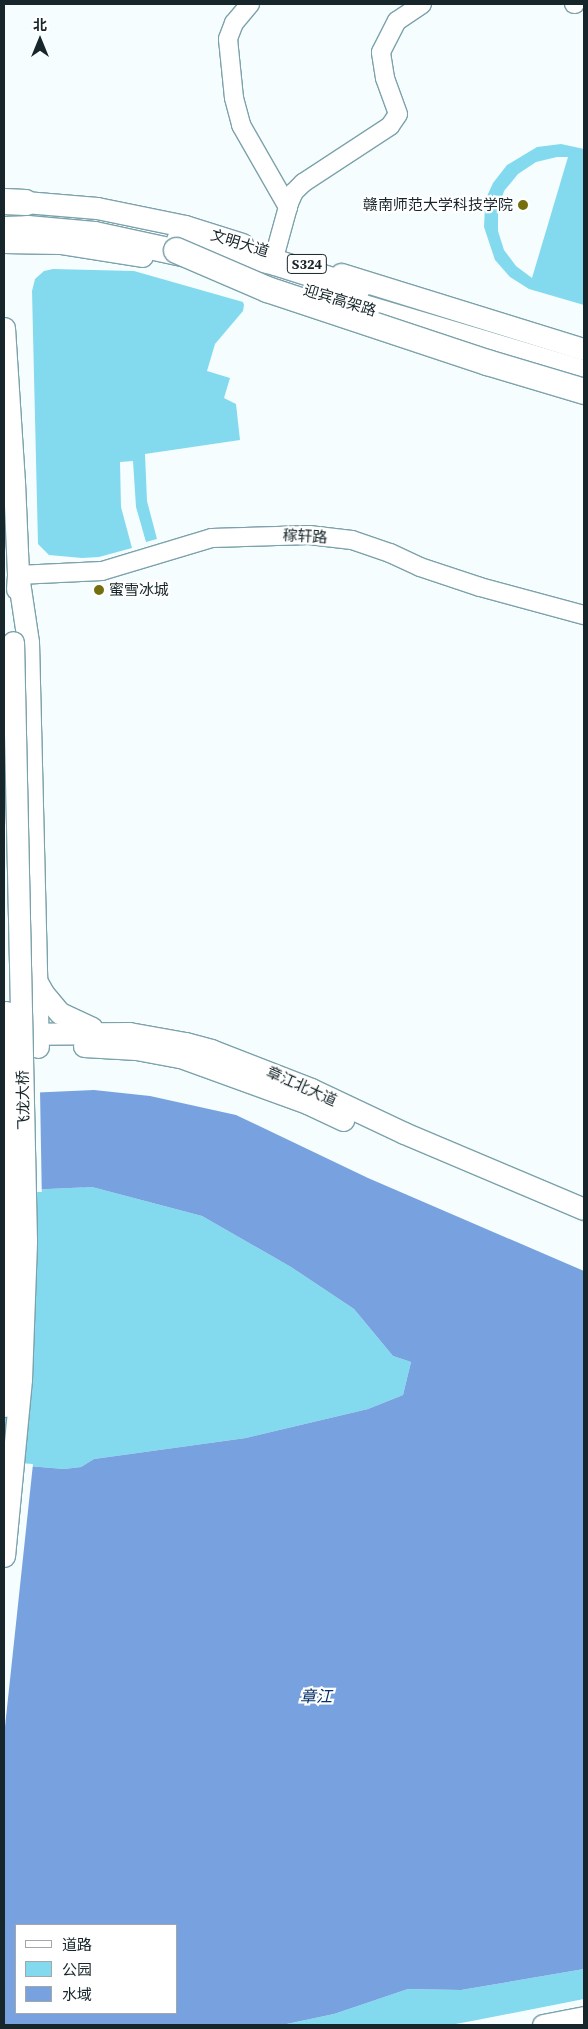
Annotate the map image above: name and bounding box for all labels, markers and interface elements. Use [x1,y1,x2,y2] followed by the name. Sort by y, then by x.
[15,15,65,65] north arrow
[33,15,47,35] text: 北
[363,196,513,214] place label: 赣南师范大学科技学院
[517,199,529,211] marker: 赣南师范大学科技学院
[209,226,271,260] street label: 文明大道
[286,252,328,276] road number: S324
[302,280,378,320] street label: 迎宾高架路
[282,526,328,546] street label: 稼轩路
[109,581,169,599] place label: 蜜雪冰城
[93,584,105,596] marker: 蜜雪冰城
[264,1063,340,1109] street label: 章江北大道
[13,1070,33,1130] street label: 飞龙大桥
[300,1686,332,1706] water label: 章江
[15,1924,178,2014] legend
[62,1934,92,1955] text: 道路
[62,1959,92,1980] text: 公园
[62,1984,92,2005] text: 水域

